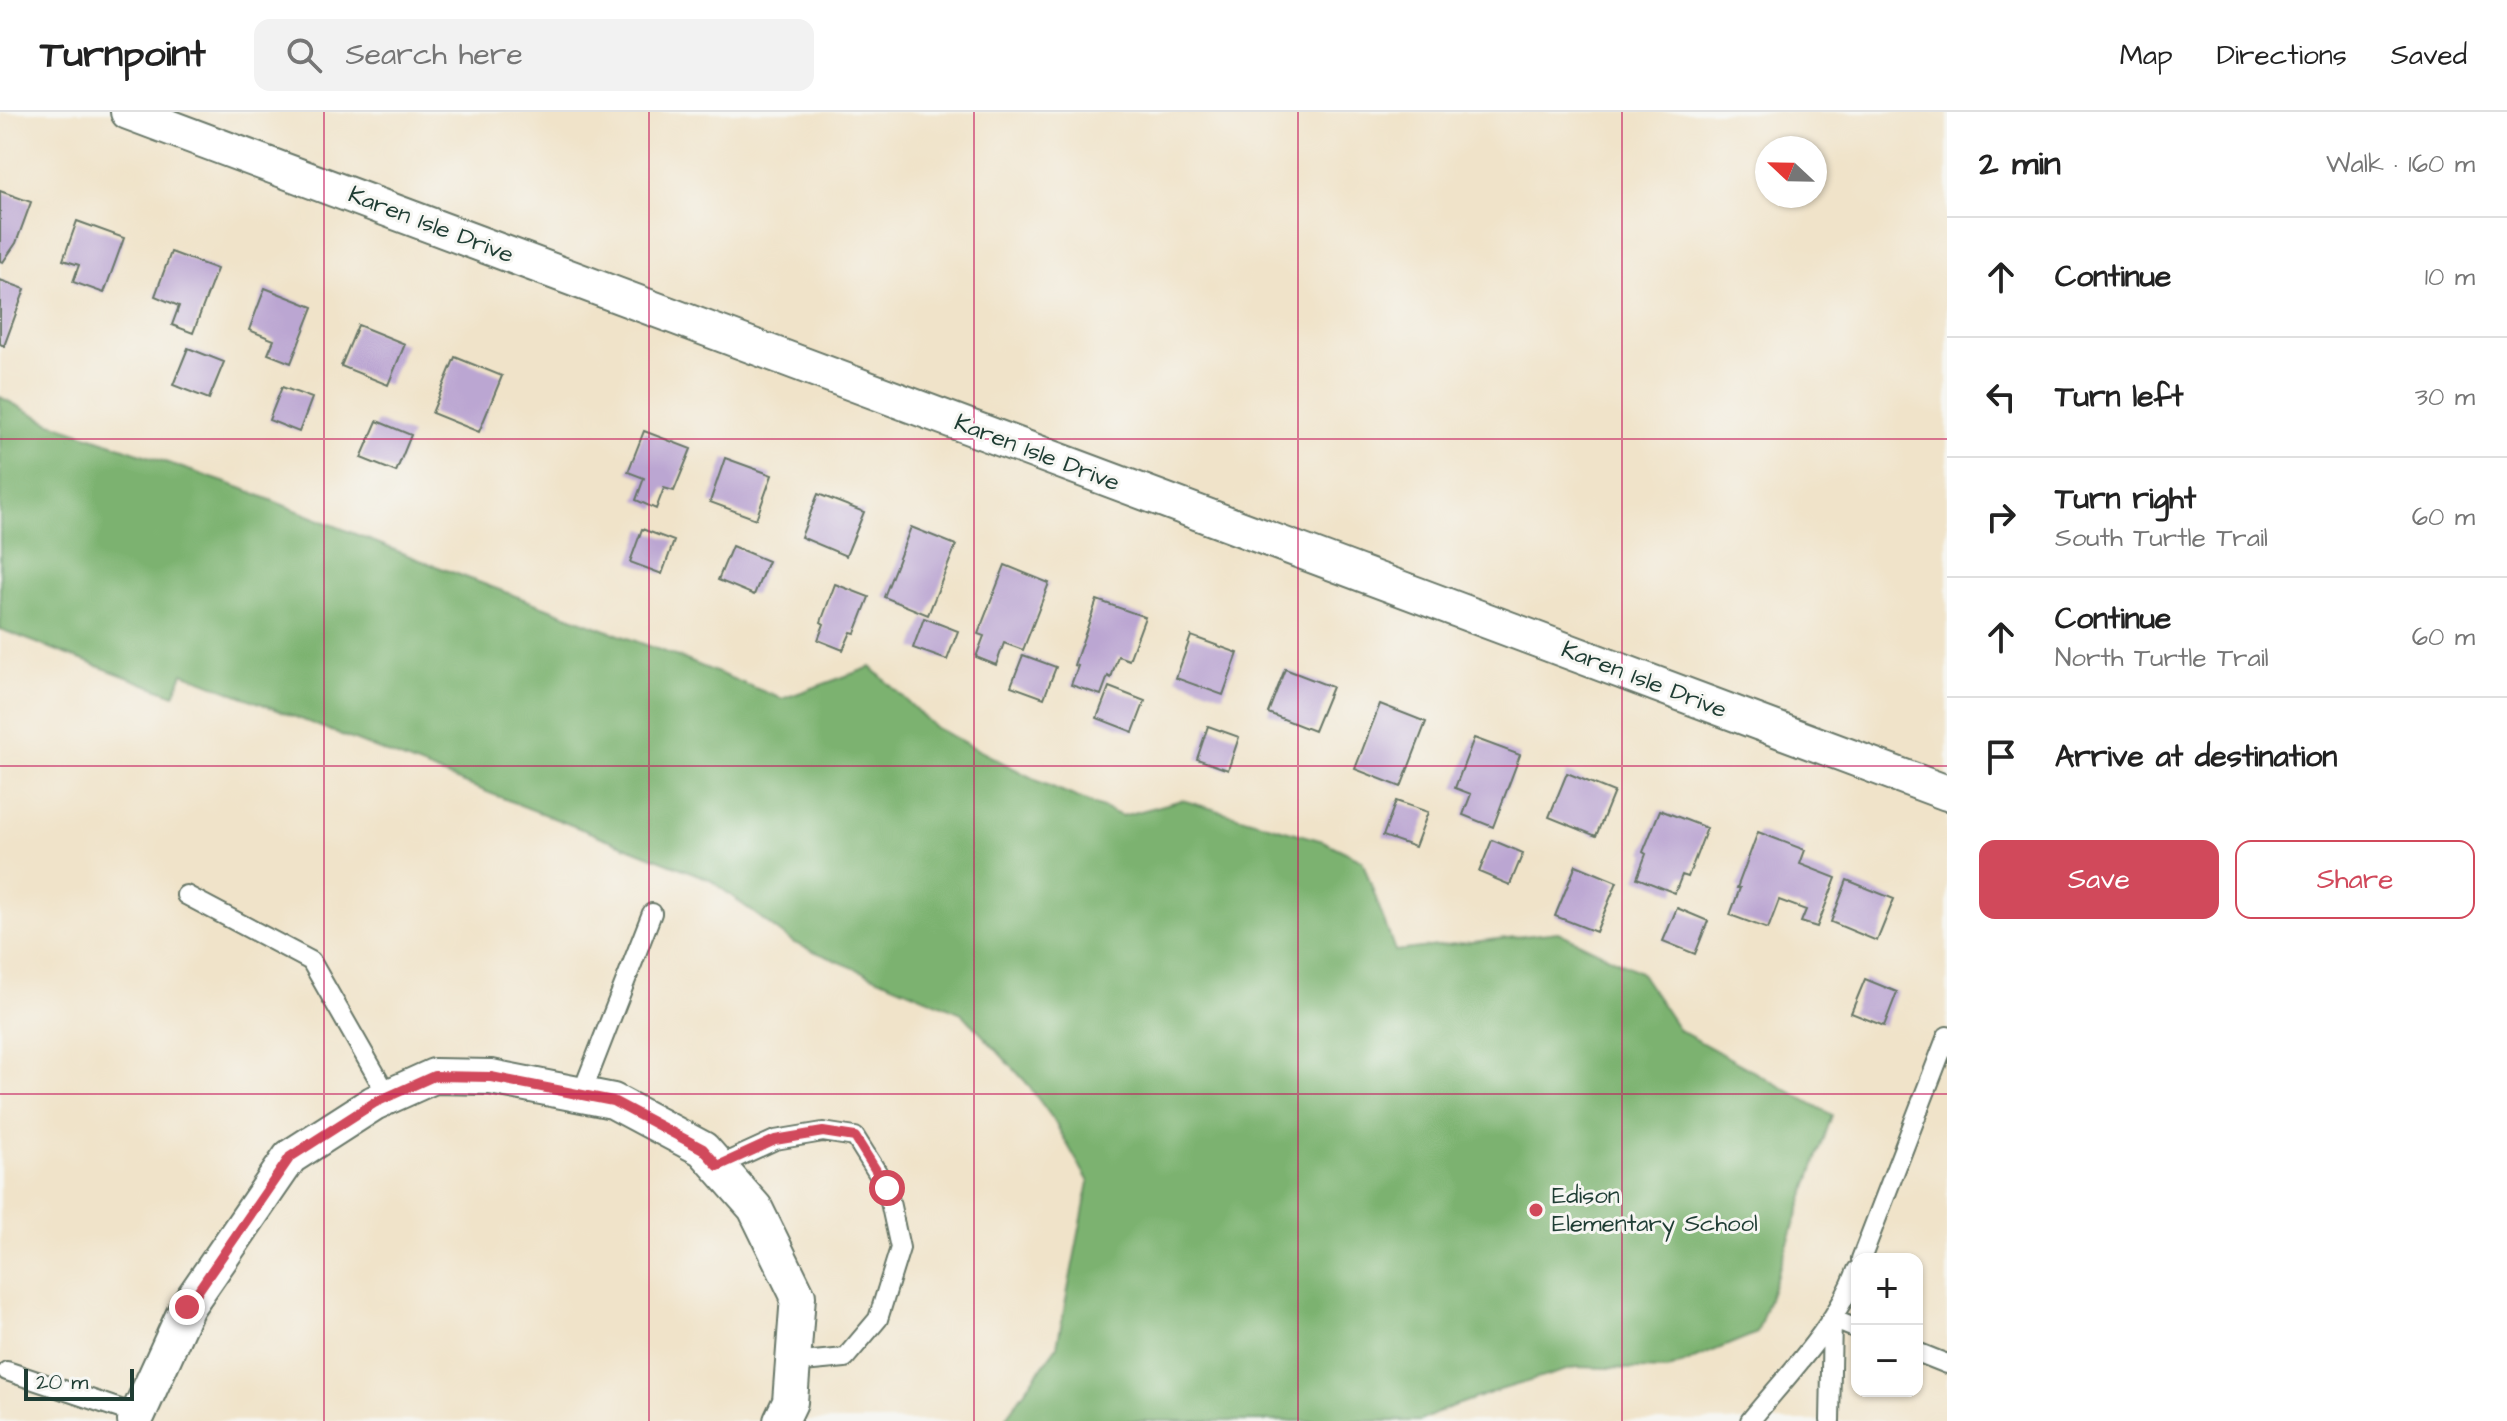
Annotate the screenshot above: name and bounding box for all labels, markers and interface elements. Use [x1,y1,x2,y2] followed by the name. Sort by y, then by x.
[254,19,814,91] search box
[40,29,206,81] text: Turnpoint
[282,33,326,77] icon: search
[346,34,523,76] text: Search here
[2120,36,2173,75] text: Map
[2217,36,2347,75] text: Directions
[2391,36,2467,75] text: Saved
[1755,136,1827,208] north arrow
[1979,140,2061,188] text: 2 min
[2326,146,2475,182] text: Walk · 160 m
[343,178,519,272] street label: Karen Isle Drive
[1979,255,2023,299] icon: ahead
[2055,256,2171,298] text: Continue
[2425,259,2475,295] text: 10 m
[1979,375,2023,419] icon: left
[2055,376,2183,418] text: Turn left
[2415,379,2475,415] text: 30 m
[949,406,1125,500] street label: Karen Isle Drive
[2055,478,2196,520] text: Turn right
[1979,495,2023,539] icon: right
[2412,499,2475,535] text: 60 m
[2055,520,2268,556] text: South Turtle Trail
[2055,598,2171,640] text: Continue
[1979,615,2023,659] icon: ahead
[2412,619,2475,655] text: 60 m
[1556,633,1732,727] street label: Karen Isle Drive
[2055,640,2269,676] text: North Turtle Trail
[1979,735,2023,779] icon: arrive
[2055,736,2337,778] text: Arrive at destination
[1979,840,2219,919] button: Save
[2235,840,2475,919] button: Share
[869,1170,905,1206] route start
[1552,1179,1758,1242] place label: Edison Elementary School
[1527,1201,1545,1219] marker: Edison Elementary School
[1851,1253,1923,1397] map controls
[1851,1253,1923,1325] button: +
[169,1289,205,1325] route end
[1851,1325,1923,1397] button: −
[24,1365,134,1401] scale bar
[36,1367,88,1398] text: 20 m

